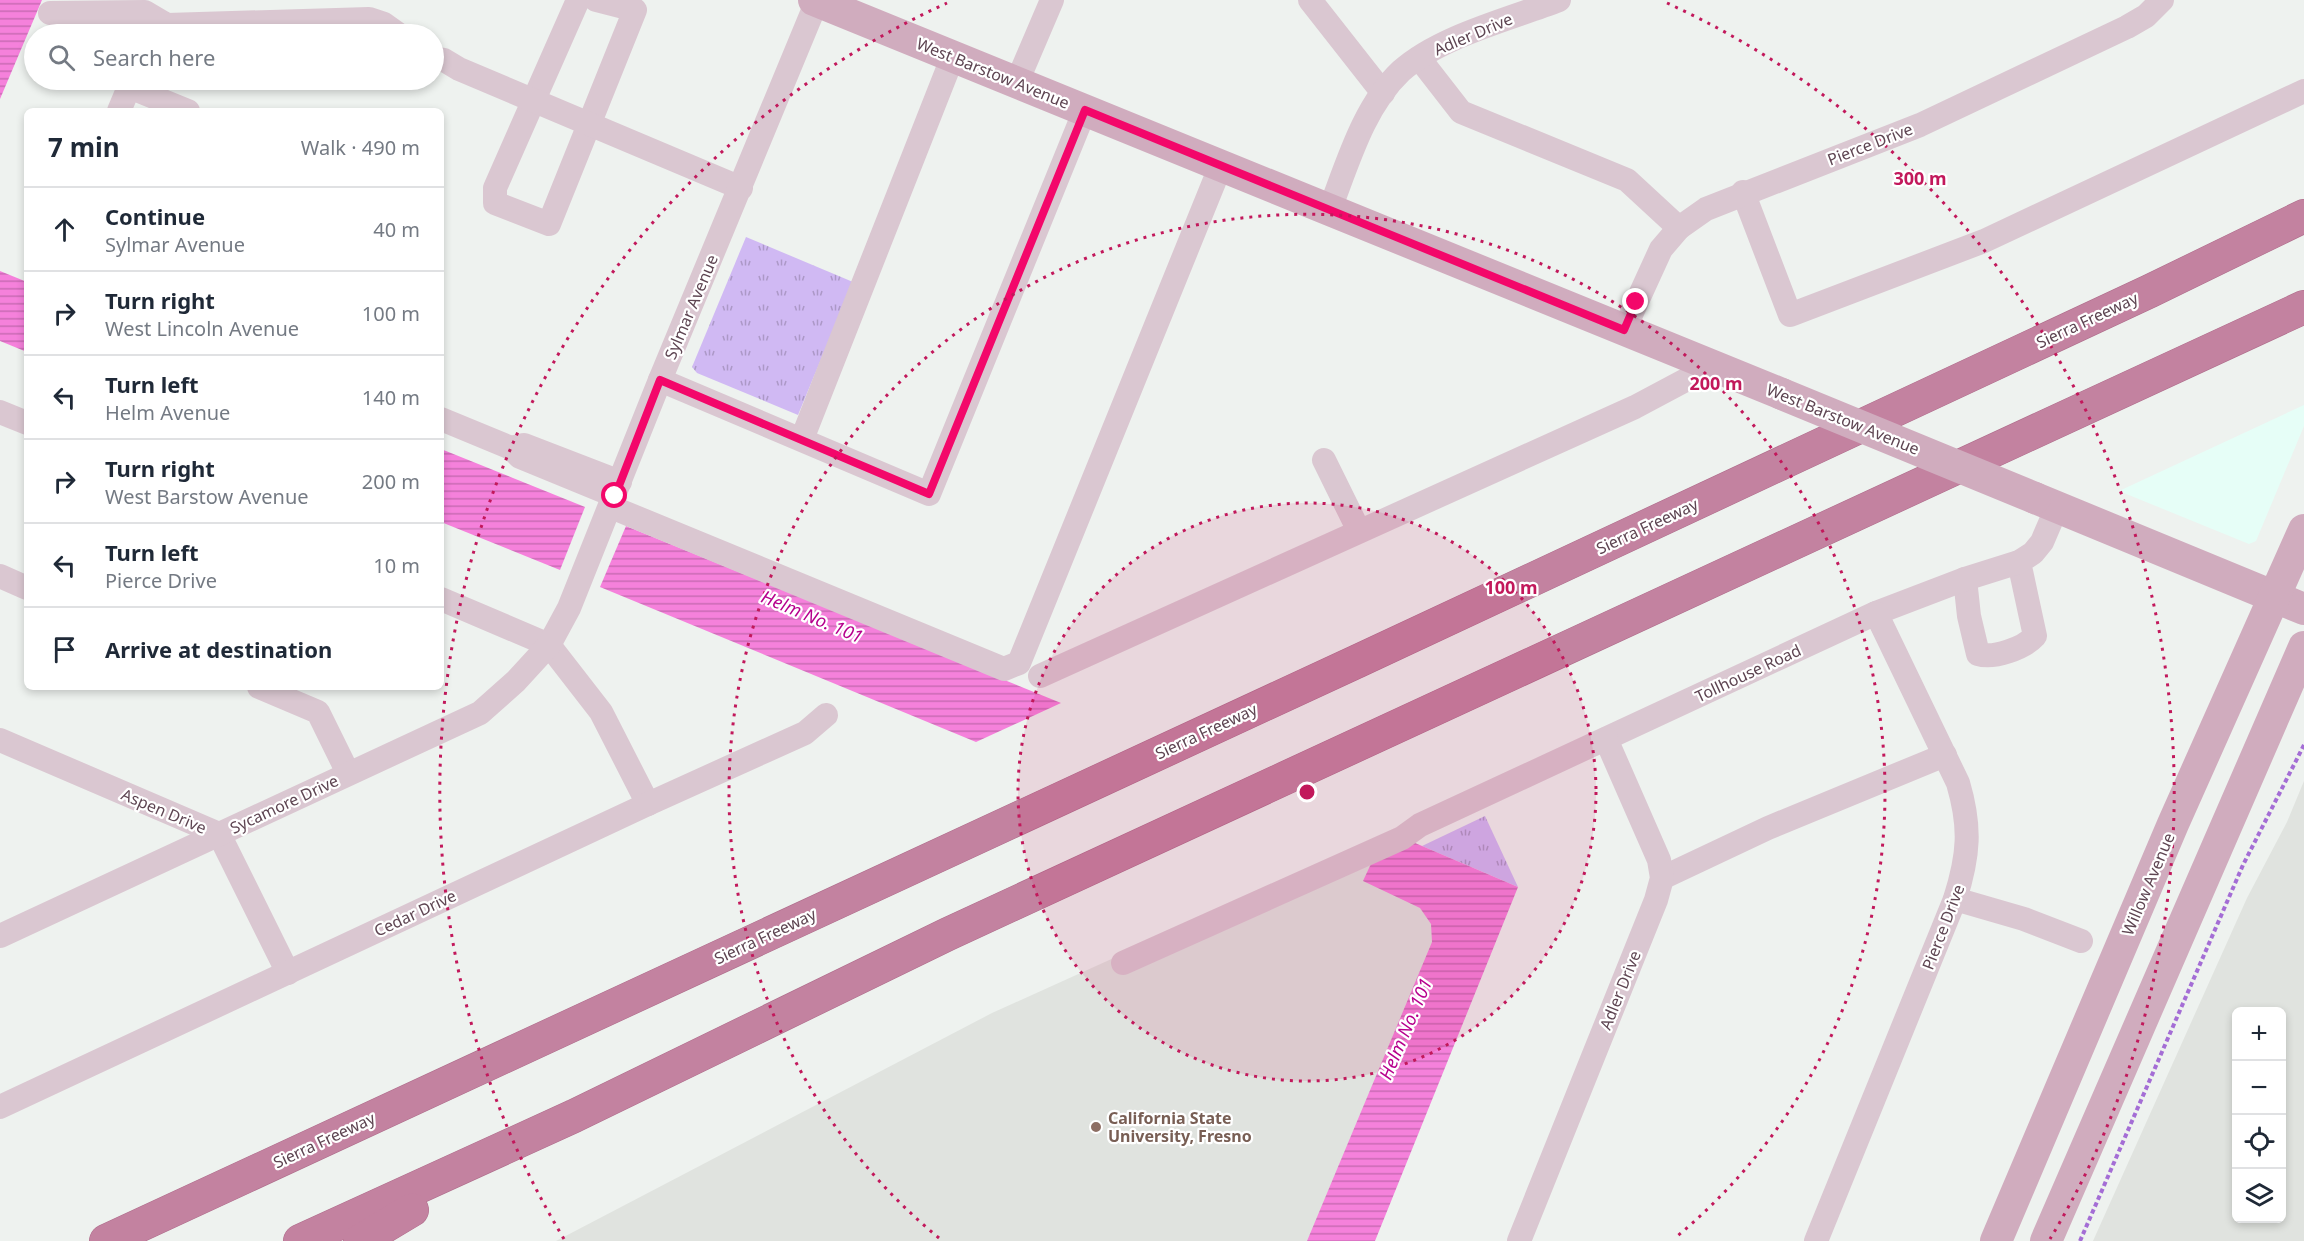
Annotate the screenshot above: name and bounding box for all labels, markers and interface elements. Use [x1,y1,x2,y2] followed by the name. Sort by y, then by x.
[1430,8,1516,60] street label: Adler Drive
[24,24,444,90] search box
[913,32,1073,114] street label: West Barstow Avenue
[45,41,78,74] icon: search
[93,42,215,72] text: Search here
[1824,118,1916,170] street label: Pierce Drive
[48,129,120,165] text: 7 min
[301,134,420,161] text: Walk · 490 m
[1893,166,1947,190] text: 300 m
[105,201,205,231] text: Continue
[48,213,81,246] icon: ahead
[373,216,420,243] text: 40 m
[105,231,245,258] text: Sylmar Avenue
[659,251,723,363] street label: Sylmar Avenue
[105,285,215,315] text: Turn right
[2032,286,2142,353] street label: Sierra Freeway
[1622,288,1648,314] route end
[48,297,81,330] icon: right
[362,300,420,327] text: 100 m
[105,315,299,342] text: West Lincoln Avenue
[105,369,199,399] text: Turn left
[1689,371,1743,395] text: 200 m
[1763,378,1923,460] street label: West Barstow Avenue
[48,381,81,414] icon: left
[362,384,420,411] text: 140 m
[105,399,230,426] text: Helm Avenue
[105,453,215,483] text: Turn right
[48,465,81,498] icon: right
[362,468,420,495] text: 200 m
[601,482,627,508] route start
[105,483,309,510] text: West Barstow Avenue
[1592,492,1702,559] street label: Sierra Freeway
[105,537,199,567] text: Turn left
[48,549,81,582] icon: left
[373,552,420,579] text: 10 m
[105,567,217,594] text: Pierce Drive
[1484,575,1538,599] text: 100 m
[758,584,867,648] water label: Helm No. 101
[48,633,81,666] icon: arrive
[105,634,332,664] text: Arrive at destination
[1691,639,1805,707] street label: Tollhouse Road
[1151,697,1261,764] street label: Sierra Freeway
[226,769,342,839] street label: Sycamore Drive
[1297,782,1317,802] centre of rings
[118,783,210,839] street label: Aspen Drive
[2116,829,2180,939] street label: Willow Avenue
[1917,881,1969,973] street label: Pierce Drive
[370,884,460,942] street label: Cedar Drive
[710,902,820,969] street label: Sierra Freeway
[1594,947,1646,1033] street label: Adler Drive
[1373,974,1437,1083] water label: Helm No. 101
[2232,1007,2286,1223] map controls
[2232,1007,2286,1061] button: +
[2232,1061,2286,1115] button: −
[269,1106,379,1173] street label: Sierra Freeway
[1108,1107,1252,1147] place label: California State University, Fresno
[2232,1115,2286,1169] button: locate
[1089,1120,1103,1134] marker: California State University, Fresno
[2232,1169,2286,1223] button: layers

